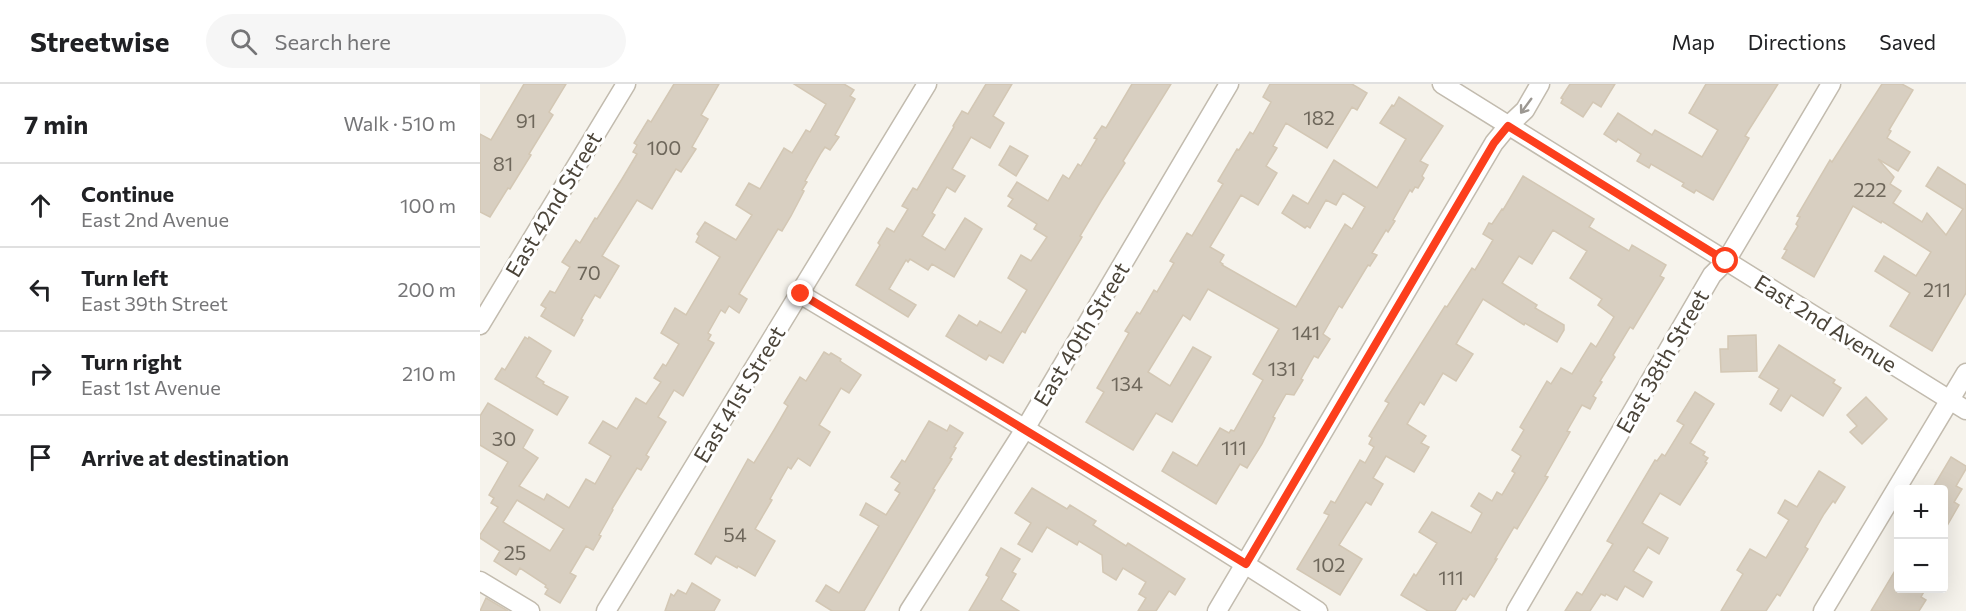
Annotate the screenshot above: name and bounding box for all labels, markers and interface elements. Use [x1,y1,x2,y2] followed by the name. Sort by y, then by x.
[206,14,626,68] search box
[30,24,170,58] text: Streetwise
[227,25,260,58] icon: search
[275,28,391,55] text: Search here
[1672,29,1715,54] text: Map
[1748,29,1846,54] text: Directions
[1879,29,1936,54] text: Saved
[1520,98,1532,114] one-way arrow
[1303,105,1335,129] house number: 182
[24,108,88,139] text: 7 min
[516,108,536,132] house number: 91
[344,111,456,135] text: Walk · 510 m
[499,127,607,281] street label: East 42nd Street
[647,135,681,159] house number: 100
[493,151,513,175] house number: 81
[1853,177,1887,201] house number: 222
[81,180,174,207] text: Continue
[24,189,57,222] icon: ahead
[400,193,456,217] text: 100 m
[81,207,229,231] text: East 2nd Avenue
[1712,247,1738,273] route start
[1027,257,1135,411] street label: East 40th Street
[577,260,601,284] house number: 70
[81,264,168,291] text: Turn left
[1750,268,1902,378] street label: East 2nd Avenue
[24,273,57,306] icon: left
[398,277,456,301] text: 200 m
[1923,277,1951,301] house number: 211
[787,280,813,306] route end
[1610,284,1714,438] street label: East 38th Street
[81,291,228,315] text: East 39th Street
[1292,320,1320,344] house number: 141
[687,321,791,467] street label: East 41st Street
[81,348,182,375] text: Turn right
[1268,356,1296,380] house number: 131
[24,357,57,390] icon: right
[402,361,456,385] text: 210 m
[1111,371,1143,395] house number: 134
[81,375,221,399] text: East 1st Avenue
[492,426,516,450] house number: 30
[1221,435,1247,459] house number: 111
[24,441,57,474] icon: arrive
[81,444,289,471] text: Arrive at destination
[1894,485,1948,593] map controls
[1894,485,1948,539] button: +
[723,522,747,546] house number: 54
[1894,539,1948,593] button: −
[504,540,526,564] house number: 25
[1313,552,1345,576] house number: 102
[1438,565,1464,589] house number: 111

